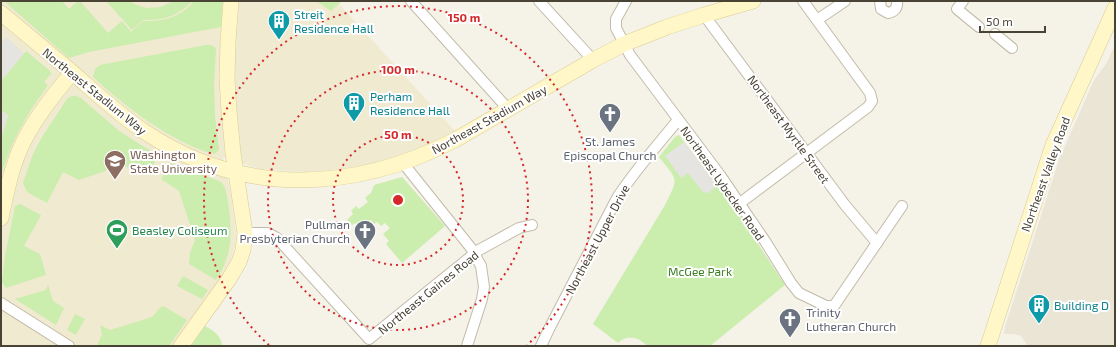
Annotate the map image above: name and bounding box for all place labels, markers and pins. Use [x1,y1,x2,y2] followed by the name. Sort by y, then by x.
[294,7,374,35] place label: Streit Residence Hall
[266,8,292,41] building icon: Streit Residence Hall
[370,89,450,117] place label: Perham Residence Hall
[341,90,367,123] building icon: Perham Residence Hall
[597,101,623,134] church icon: St. James Episcopal Church
[564,134,657,162] place label: St. James Episcopal Church
[130,147,218,175] place label: Washington State University
[102,148,128,181] school or university icon: Washington State University
[391,193,405,207] centre of rings
[104,217,130,250] sports icon: Beasley Coliseum
[239,217,350,245] place label: Pullman Presbyterian Church
[352,218,378,251] church icon: Pullman Presbyterian Church
[132,223,227,237] place label: Beasley Coliseum
[1026,292,1052,325] building icon: Building D
[1054,298,1109,312] place label: Building D
[806,305,896,333] place label: Trinity Lutheran Church
[777,306,803,339] church icon: Trinity Lutheran Church

